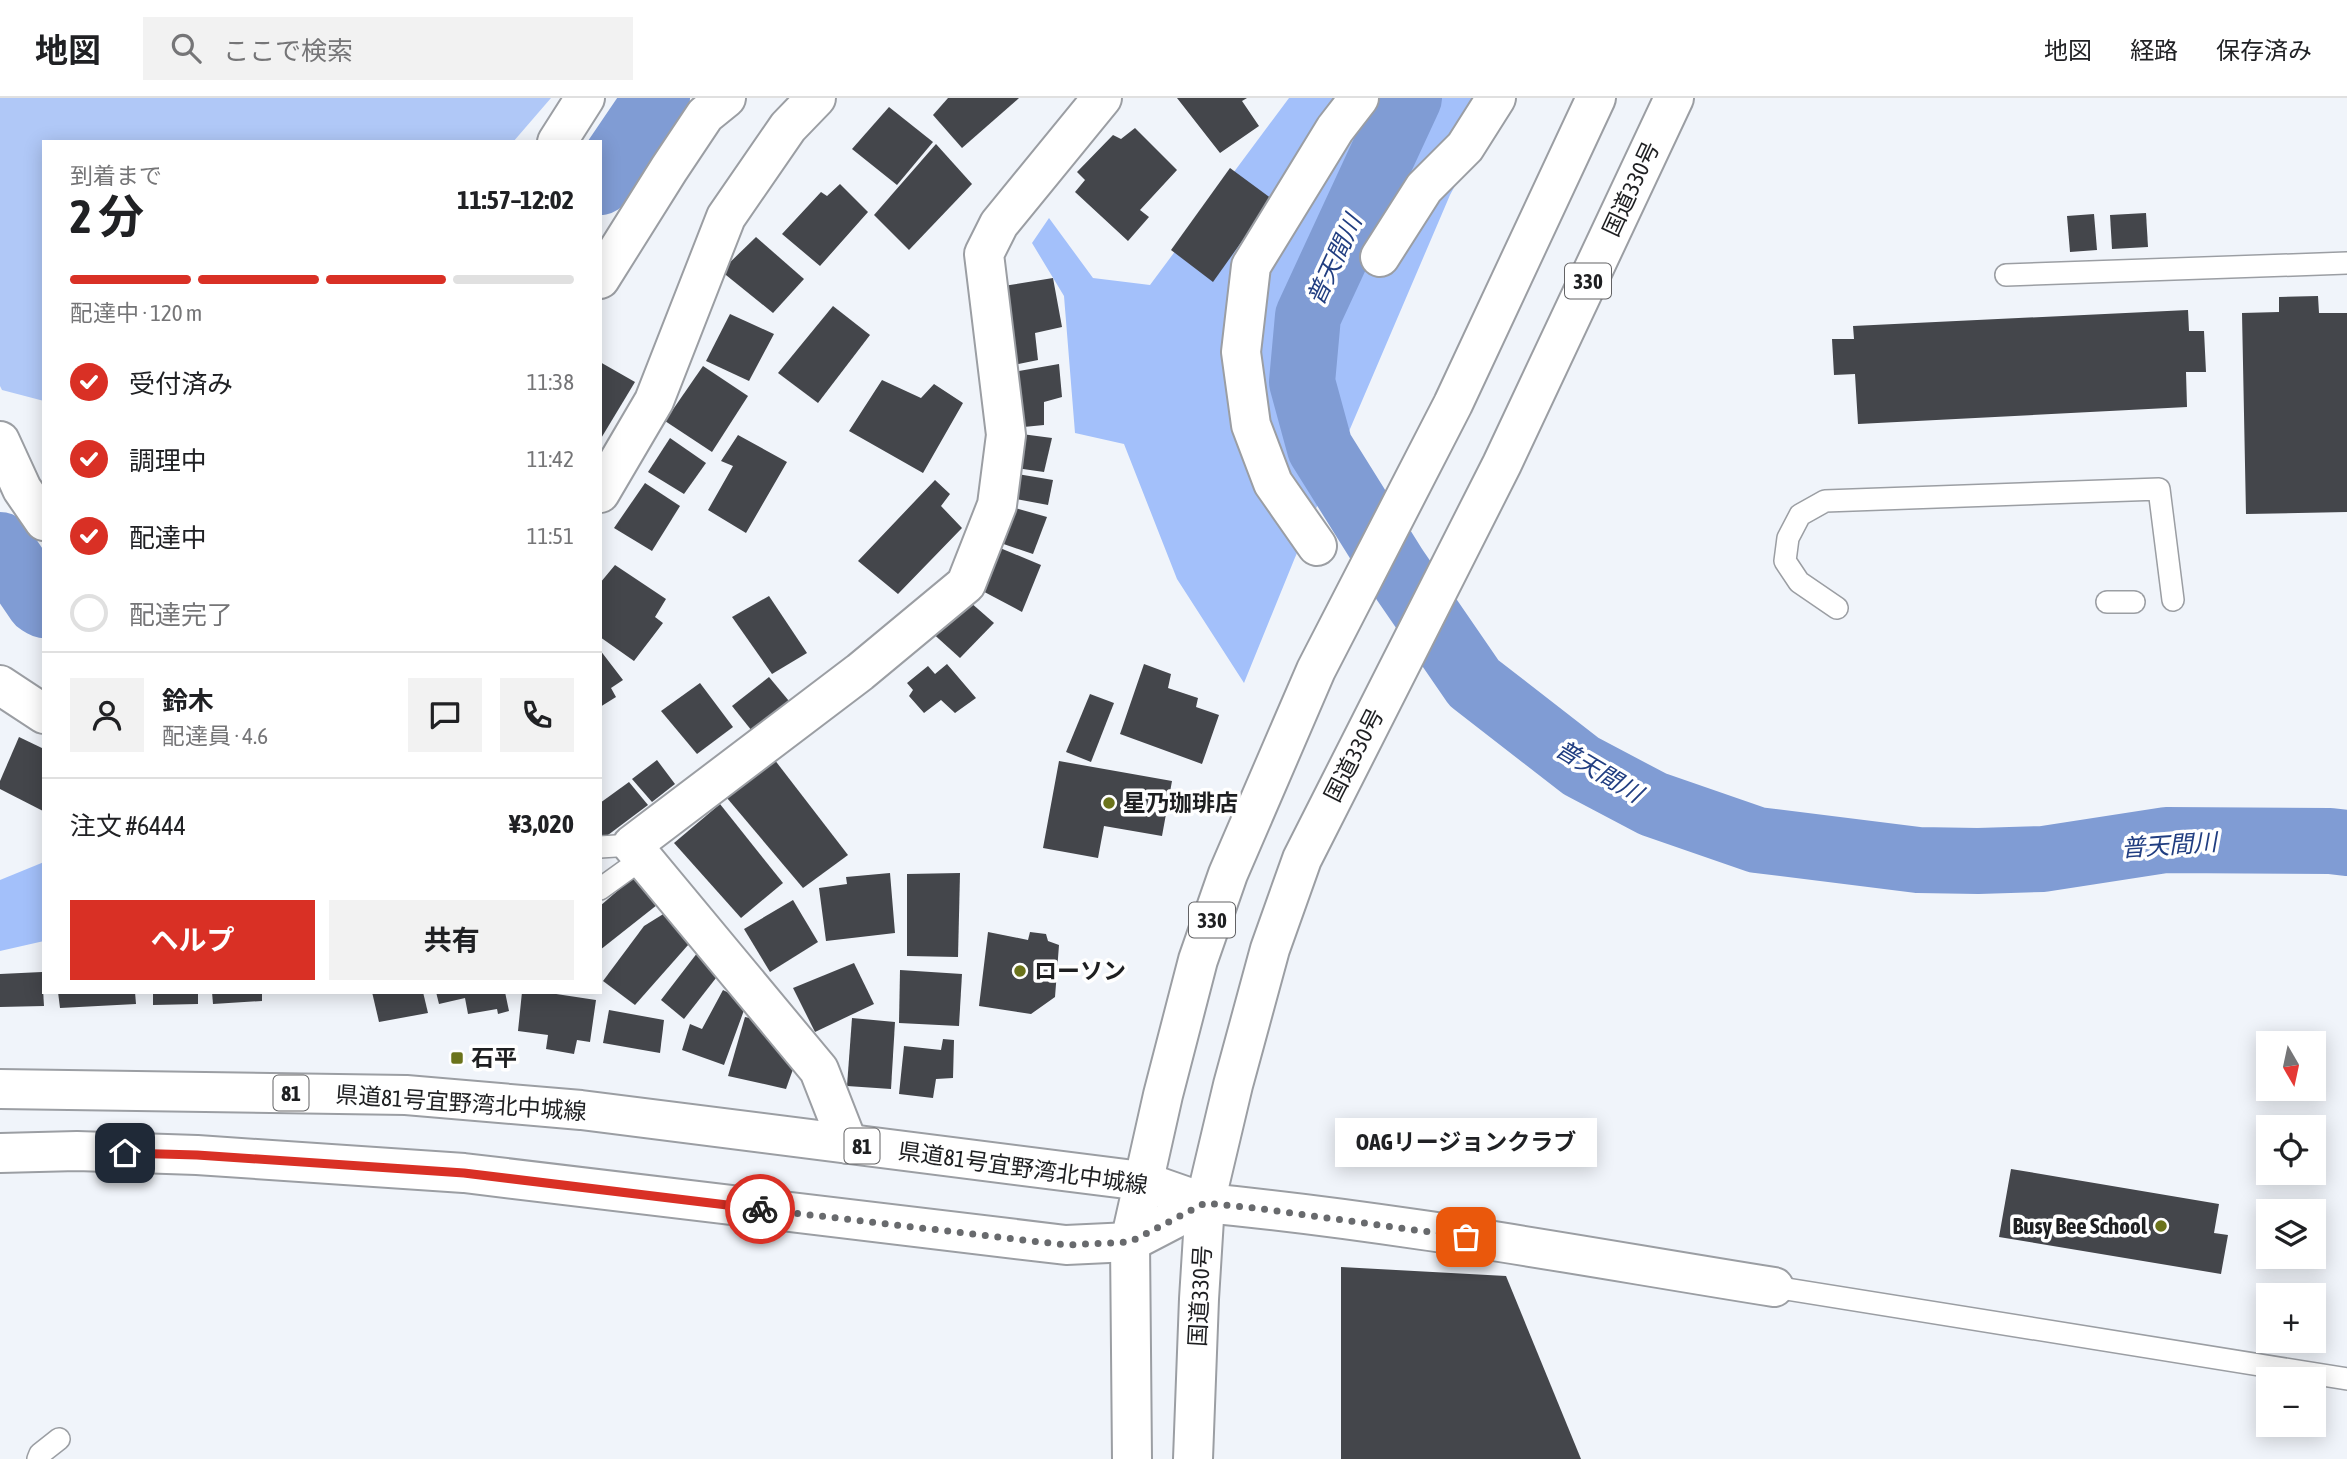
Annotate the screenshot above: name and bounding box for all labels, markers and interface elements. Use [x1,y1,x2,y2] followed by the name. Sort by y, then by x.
[143,17,633,80] search box
[167,29,205,67] icon: search
[35,31,101,69] text: 地図
[223,36,353,66] text: ここで検索
[2044,37,2092,64] text: 地図
[2130,37,2178,64] text: 経路
[2216,37,2312,64] text: 保存済み
[1598,138,1664,240] street label: 国道330号
[70,163,162,189] text: 到着まで
[457,185,574,215] text: 11:57–12:02
[70,190,144,243] text: 2 分
[1301,208,1368,309] water label: 普天間川
[1565,264,1611,298] road number: 330
[70,300,202,326] text: 配達中 · 120 m
[70,363,108,401] icon: check
[129,369,233,399] text: 受付済み
[527,369,574,395] text: 11:38
[70,440,108,478] icon: check
[129,446,207,476] text: 調理中
[527,446,574,472] text: 11:42
[70,517,108,555] icon: check
[129,523,207,553] text: 配達中
[527,523,574,549] text: 11:51
[129,600,233,630] text: 配達完了
[70,678,144,752] button: person
[408,678,482,752] button: chat
[500,678,574,752] button: phone
[162,686,214,716] text: 鈴木
[1319,704,1389,806] street label: 国道330号
[162,723,268,749] text: 配達員 · 4.6
[1551,735,1650,809] water label: 普天間川
[1123,790,1238,816] place label: 星乃珈琲店
[1101,795,1117,811] marker: 星乃珈琲店
[509,809,574,839] text: ¥3,020
[70,811,186,841] text: 注文 #6444
[2120,828,2221,862] water label: 普天間川
[70,900,315,980] button: ヘルプ
[329,900,574,980] button: 共有
[1189,902,1235,938] road number: 330
[1034,958,1126,984] place label: ローソン
[1012,963,1028,979] marker: ローソン
[2256,1031,2326,1101] north arrow
[2256,1031,2326,1437] map controls
[471,1045,517,1071] place label: 石平
[449,1050,465,1066] marker: 石平
[274,1076,308,1110] road number: 81
[335,1081,587,1125] street label: 県道81号宜野湾北中城線
[2256,1115,2326,1185] button: locate
[1335,1118,1597,1167] callout: OAGリージョンクラブ
[95,1123,155,1183] pin
[844,1128,880,1164] road number: 81
[1356,1129,1576,1155] text: OAGリージョンクラブ
[106,1134,144,1172] icon: home
[897,1138,1149,1198] street label: 県道81号宜野湾北中城線
[725,1174,795,1244] courier
[741,1190,779,1228] icon: bike
[2256,1199,2326,1269] button: layers
[1436,1207,1496,1267] pin
[2012,1213,2148,1239] place label: Busy Bee School
[1447,1218,1485,1256] icon: bag
[2153,1218,2169,1234] marker: Busy Bee School
[1184,1245,1216,1347] street label: 国道330号
[2256,1283,2326,1353] button: +
[2256,1367,2326,1437] button: −

